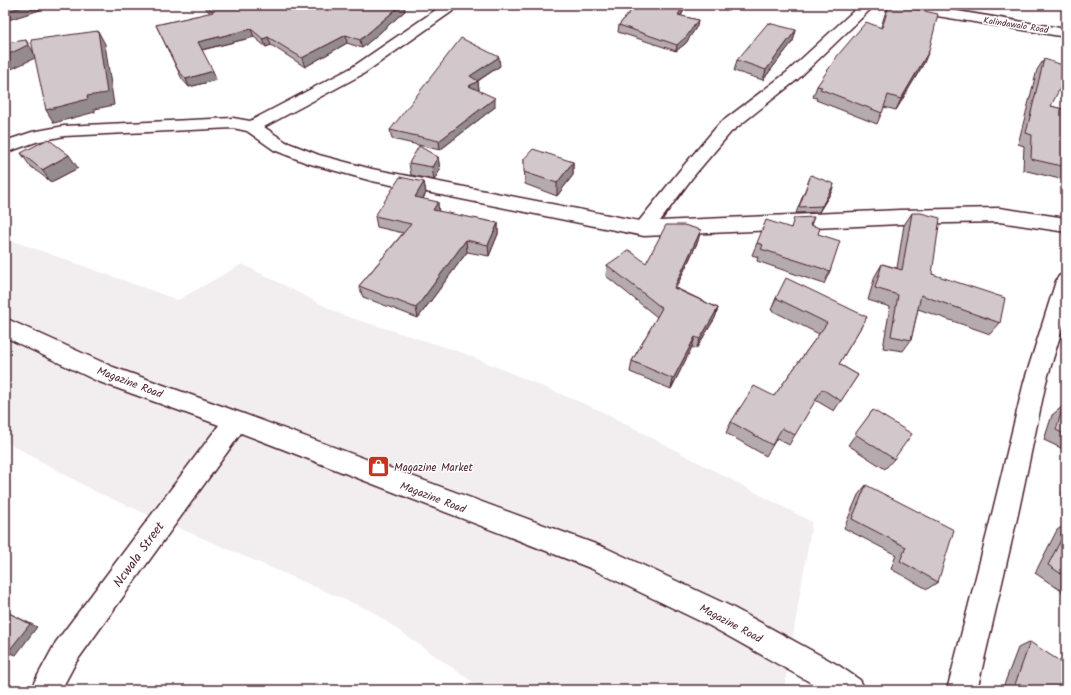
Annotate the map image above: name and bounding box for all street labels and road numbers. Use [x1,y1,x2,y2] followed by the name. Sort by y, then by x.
[982,13,1050,38] street label: Kalindawalo Road
[94,362,166,404] street label: Magazine Road
[397,477,469,519] street label: Magazine Road
[108,517,171,592] street label: Ncwala Street
[696,600,766,648] street label: Magazine Road

